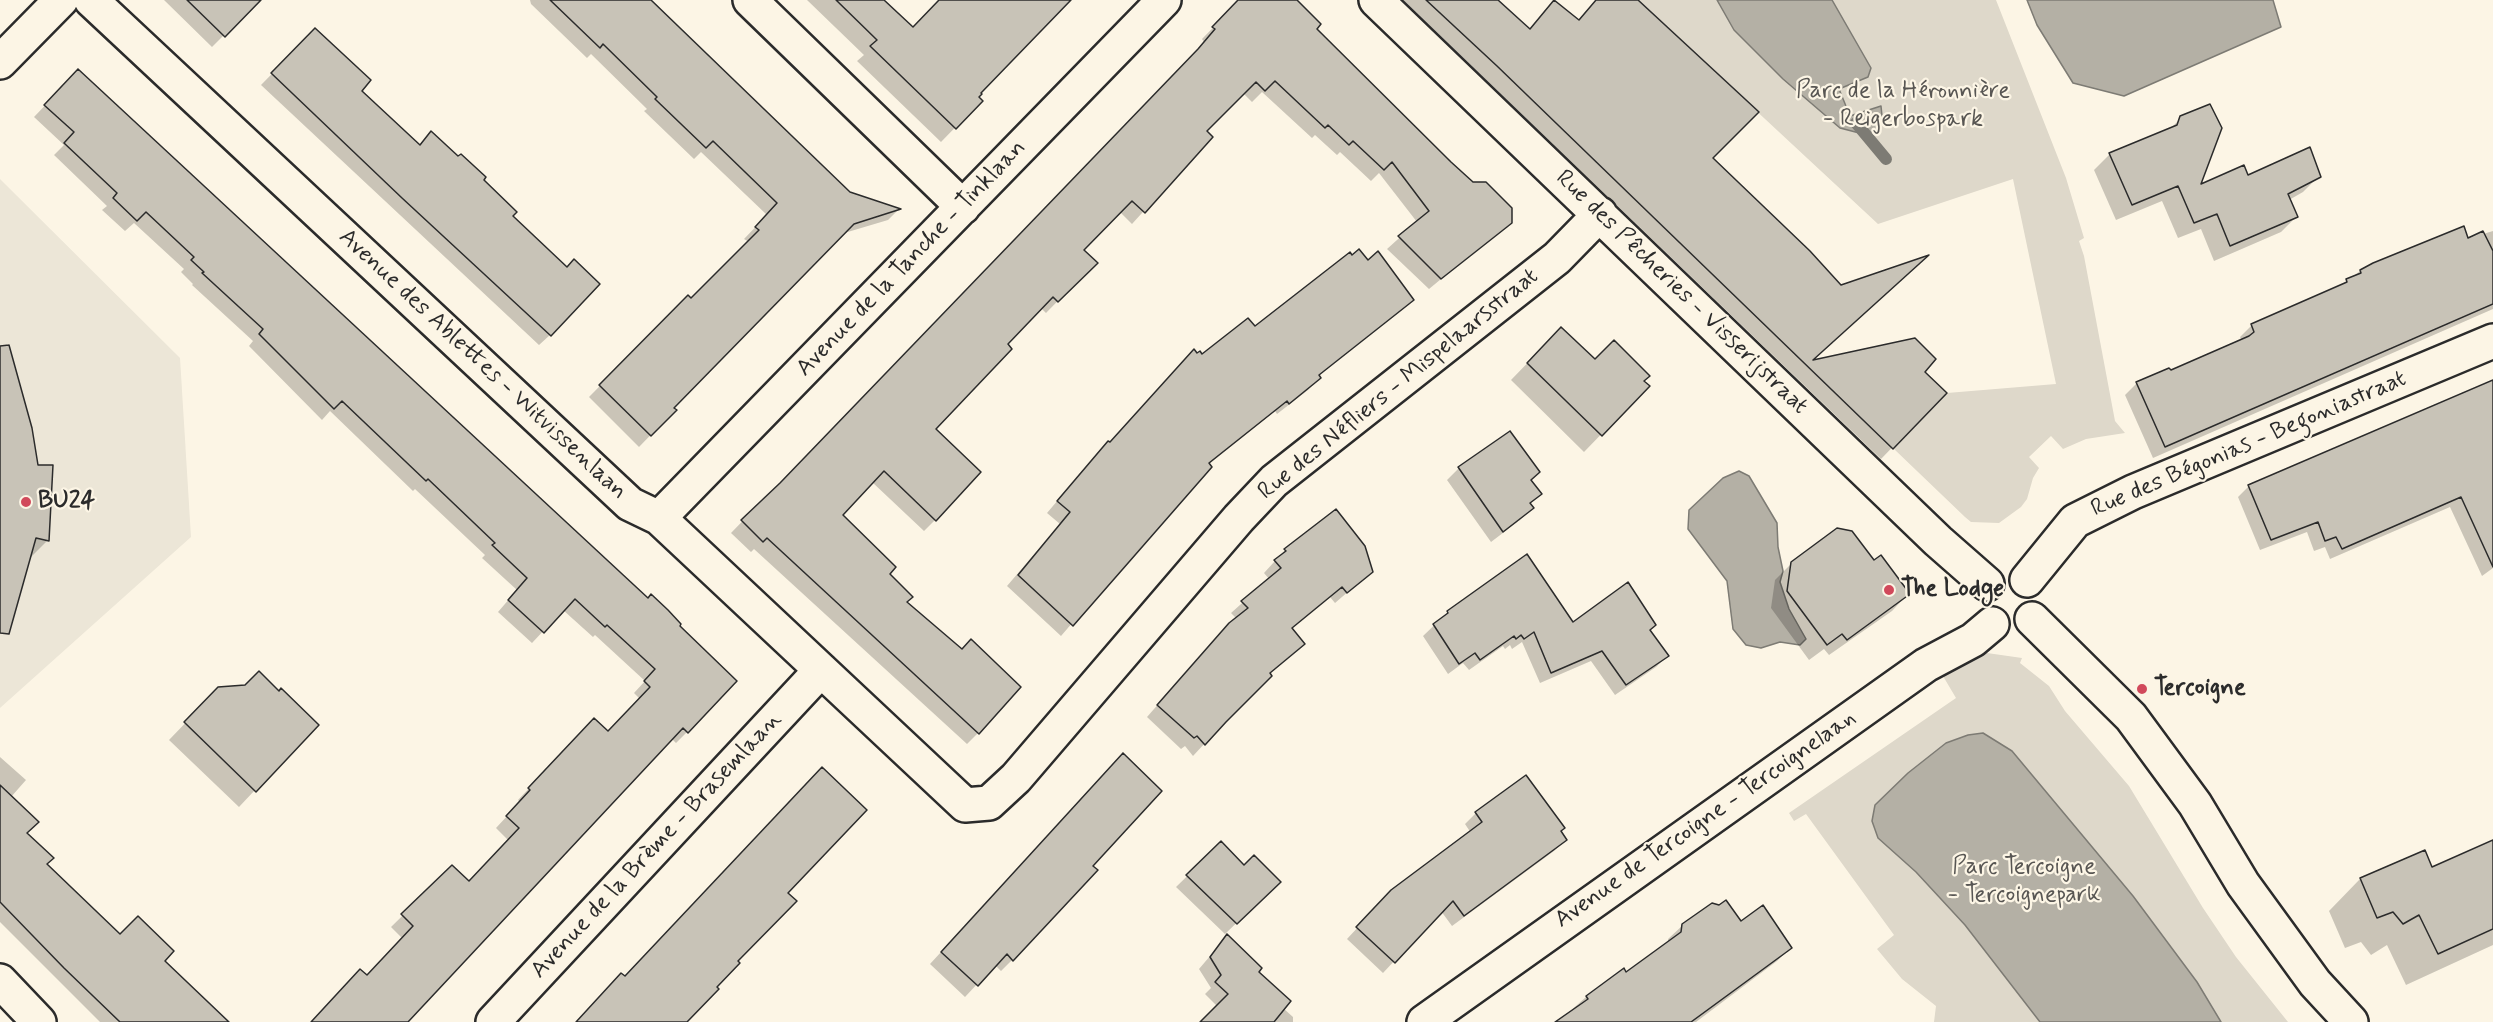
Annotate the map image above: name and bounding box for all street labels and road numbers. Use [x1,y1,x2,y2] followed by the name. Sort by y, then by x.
[791,134,1033,384] street label: Avenue de la Tanche - Tinklaan
[1549,165,1813,421] street label: Rue des Pêcheries - Visserijstraat
[332,224,632,506] street label: Avenue des Ablettes - Witvissenlaan
[1253,263,1545,507] street label: Rue des Néfliers - Mispelaarsstraat
[2087,365,2411,525] street label: Rue des Bégonias - Begoniastraat
[1550,705,1862,935] street label: Avenue de Tercoigne - Tercoignelaan
[526,707,788,985] street label: Avenue de la Brème - Brasemlaan

